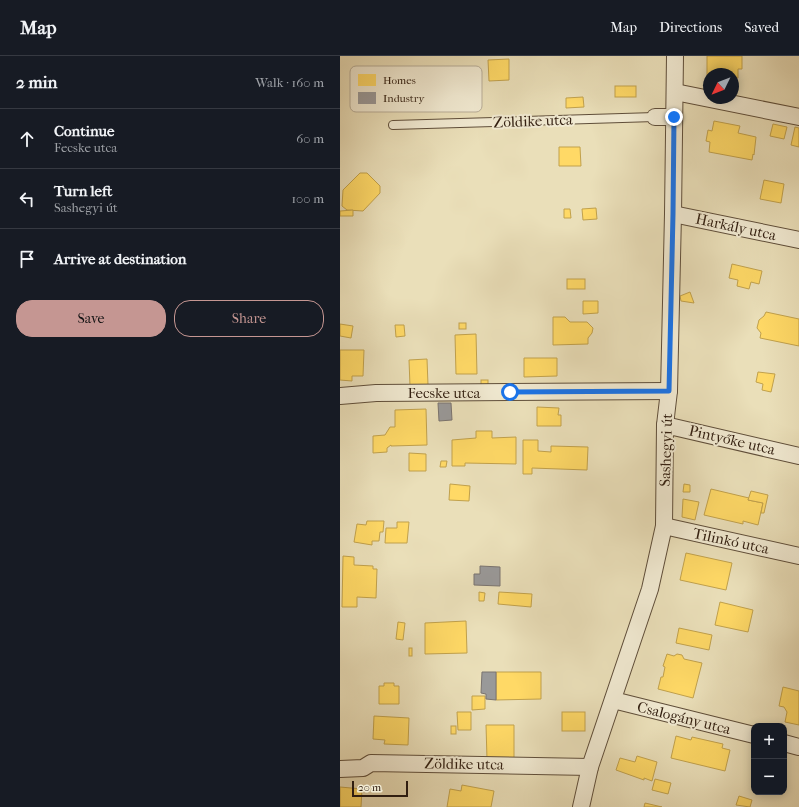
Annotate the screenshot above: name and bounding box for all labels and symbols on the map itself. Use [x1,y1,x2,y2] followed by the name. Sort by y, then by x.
[350,66,482,112] legend
[703,68,739,104] north arrow
[383,74,416,87] text: Homes
[383,92,425,105] text: Industry
[665,108,683,126] route end
[493,111,574,131] street label: Zöldike utca
[694,210,779,245] street label: Harkály utca
[501,383,519,401] route start
[407,384,482,402] street label: Fecske utca
[656,412,676,487] street label: Sashegyi út
[687,421,778,459] street label: Pintyőke utca
[691,524,772,558] street label: Tilinkó utca
[635,698,734,739] street label: Csalogány utca
[424,754,505,774] street label: Zöldike utca
[352,779,408,798] scale bar

